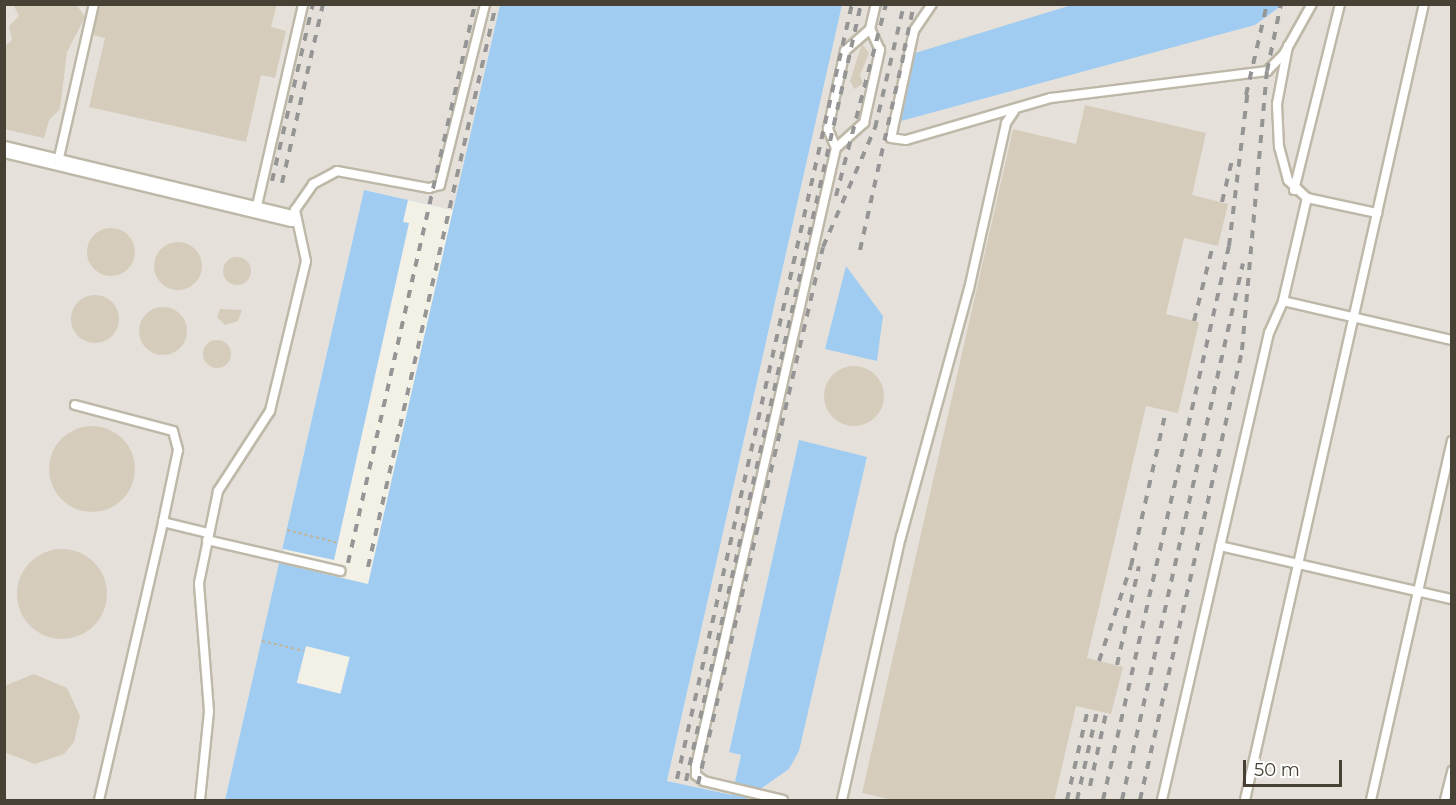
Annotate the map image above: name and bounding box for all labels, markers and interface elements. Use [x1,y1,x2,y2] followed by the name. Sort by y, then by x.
[1246,748,1345,786] scale bar
[1254,759,1300,781] text: 50 m

